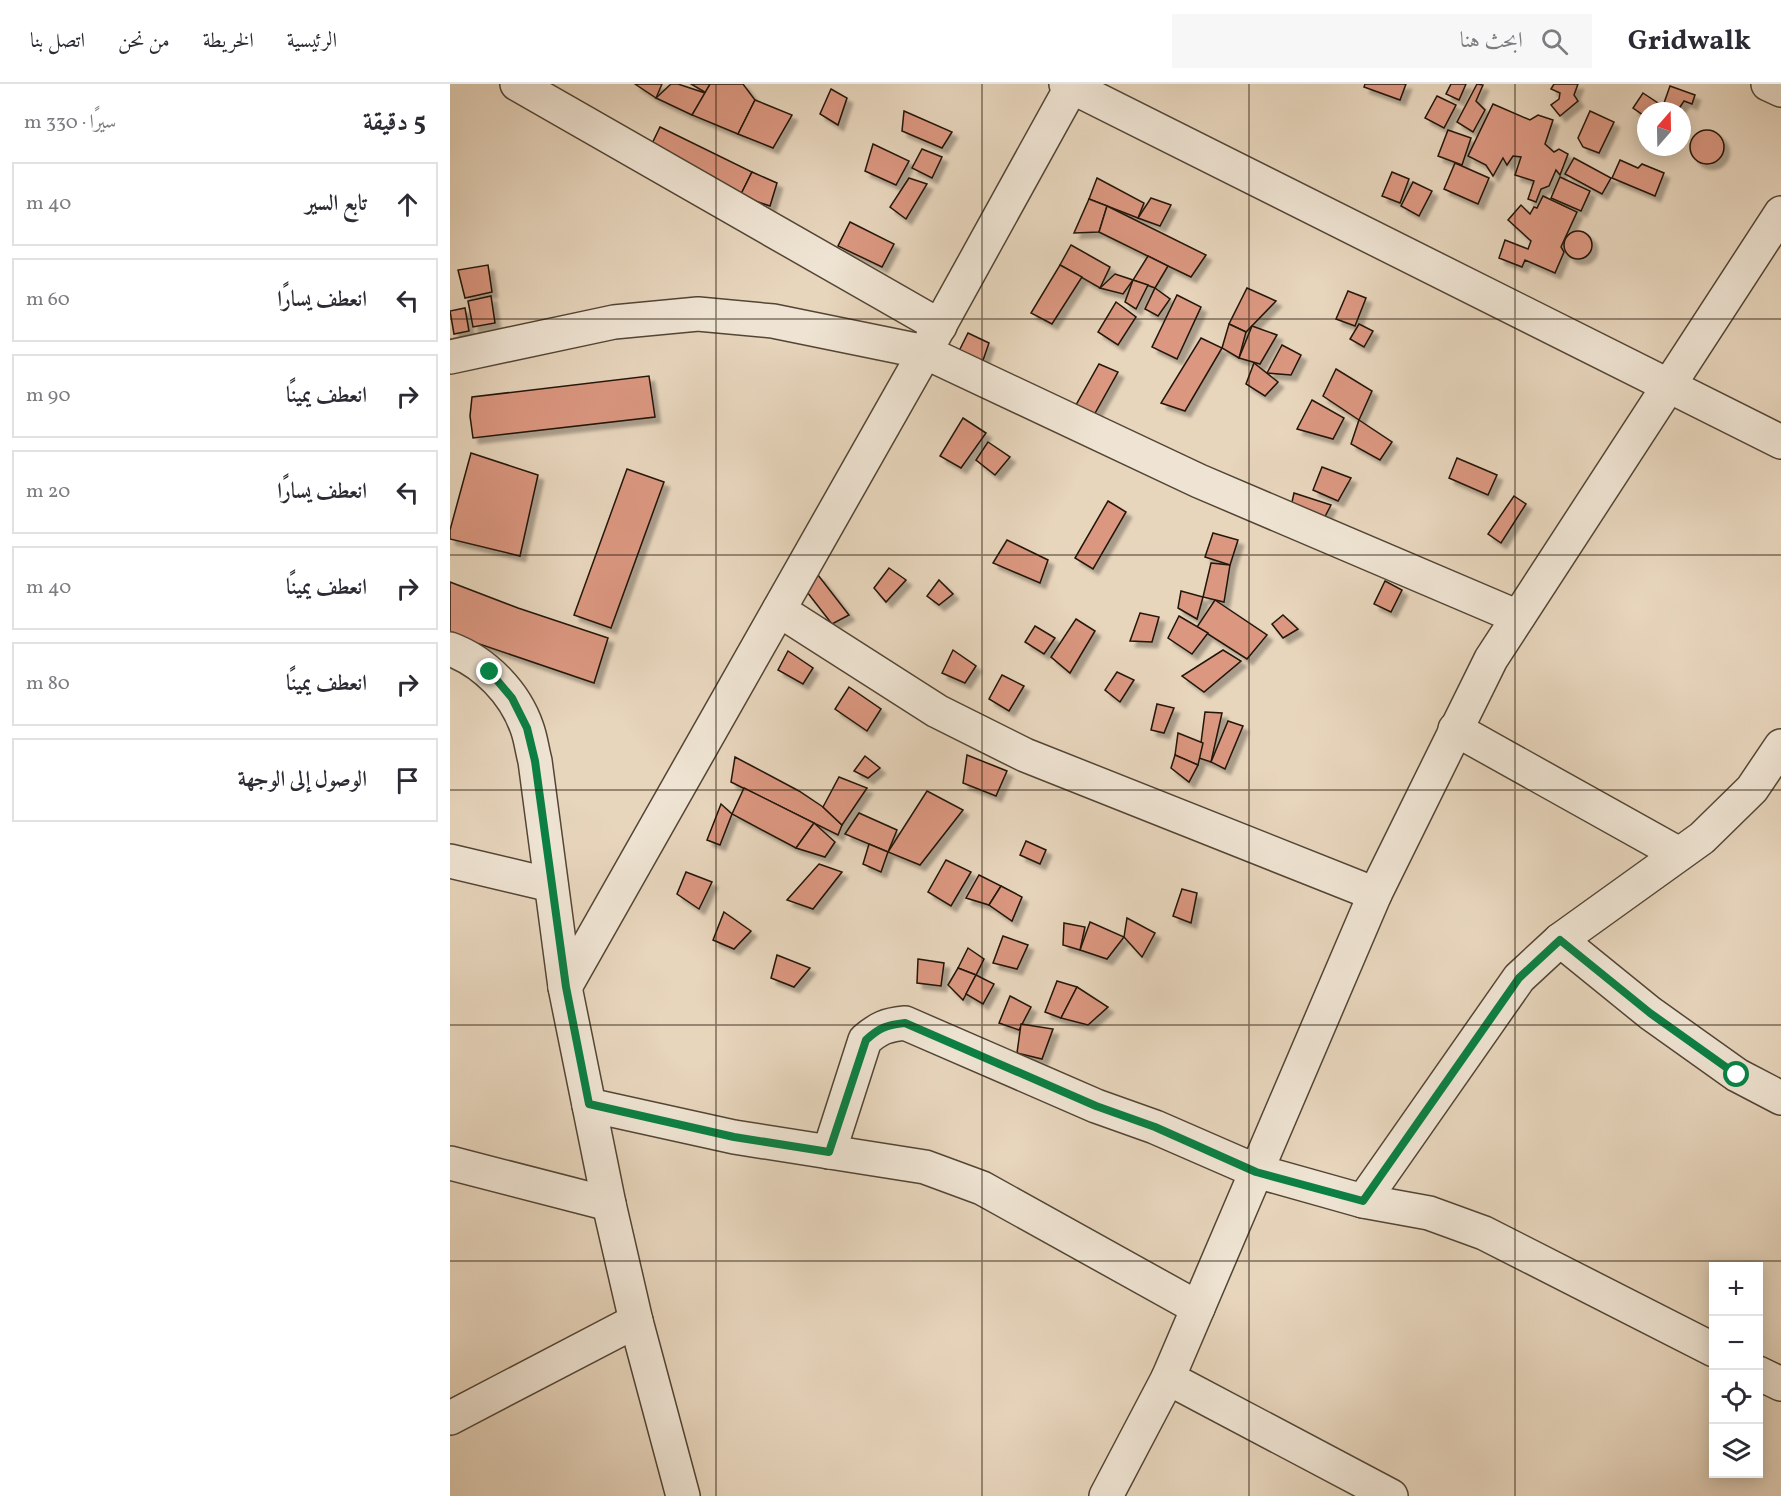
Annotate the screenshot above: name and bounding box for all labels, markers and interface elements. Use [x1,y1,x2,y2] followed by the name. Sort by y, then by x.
[1172,14,1592,68] search box
[1628,22,1751,61] text: Gridwalk
[1538,25,1571,58] icon: search
[1460,26,1523,57] text: ابحث هنا
[30,27,85,56] text: اتصل بنا
[118,27,170,56] text: من نحن
[203,27,254,56] text: الخريطة
[287,27,337,56] text: الرئيسية
[1637,102,1691,156] north arrow
[363,105,426,141] text: 5 دقيقة
[24,109,116,137] text: سيرًا · 330 m
[391,188,424,221] icon: ahead
[305,189,367,220] text: تابع السير
[26,190,71,218] text: 40 m
[391,284,424,317] icon: left
[277,285,367,316] text: انعطف يسارًا
[26,286,70,314] text: 60 m
[391,380,424,413] icon: right
[286,381,367,412] text: انعطف يمينًا
[26,382,71,410] text: 90 m
[391,476,424,509] icon: left
[277,477,367,508] text: انعطف يسارًا
[26,478,70,506] text: 20 m
[391,572,424,605] icon: right
[286,573,367,604] text: انعطف يمينًا
[26,574,71,602] text: 40 m
[476,658,502,684] route end
[391,668,424,701] icon: right
[286,669,367,700] text: انعطف يمينًا
[26,670,70,698] text: 80 m
[391,764,424,797] icon: arrive
[238,765,367,796] text: الوصول إلى الوجهة
[1723,1061,1749,1087] route start
[1709,1262,1763,1478] map controls
[1709,1262,1763,1316] button: +
[1709,1316,1763,1370] button: −
[1709,1370,1763,1424] button: locate
[1709,1424,1763,1478] button: layers

